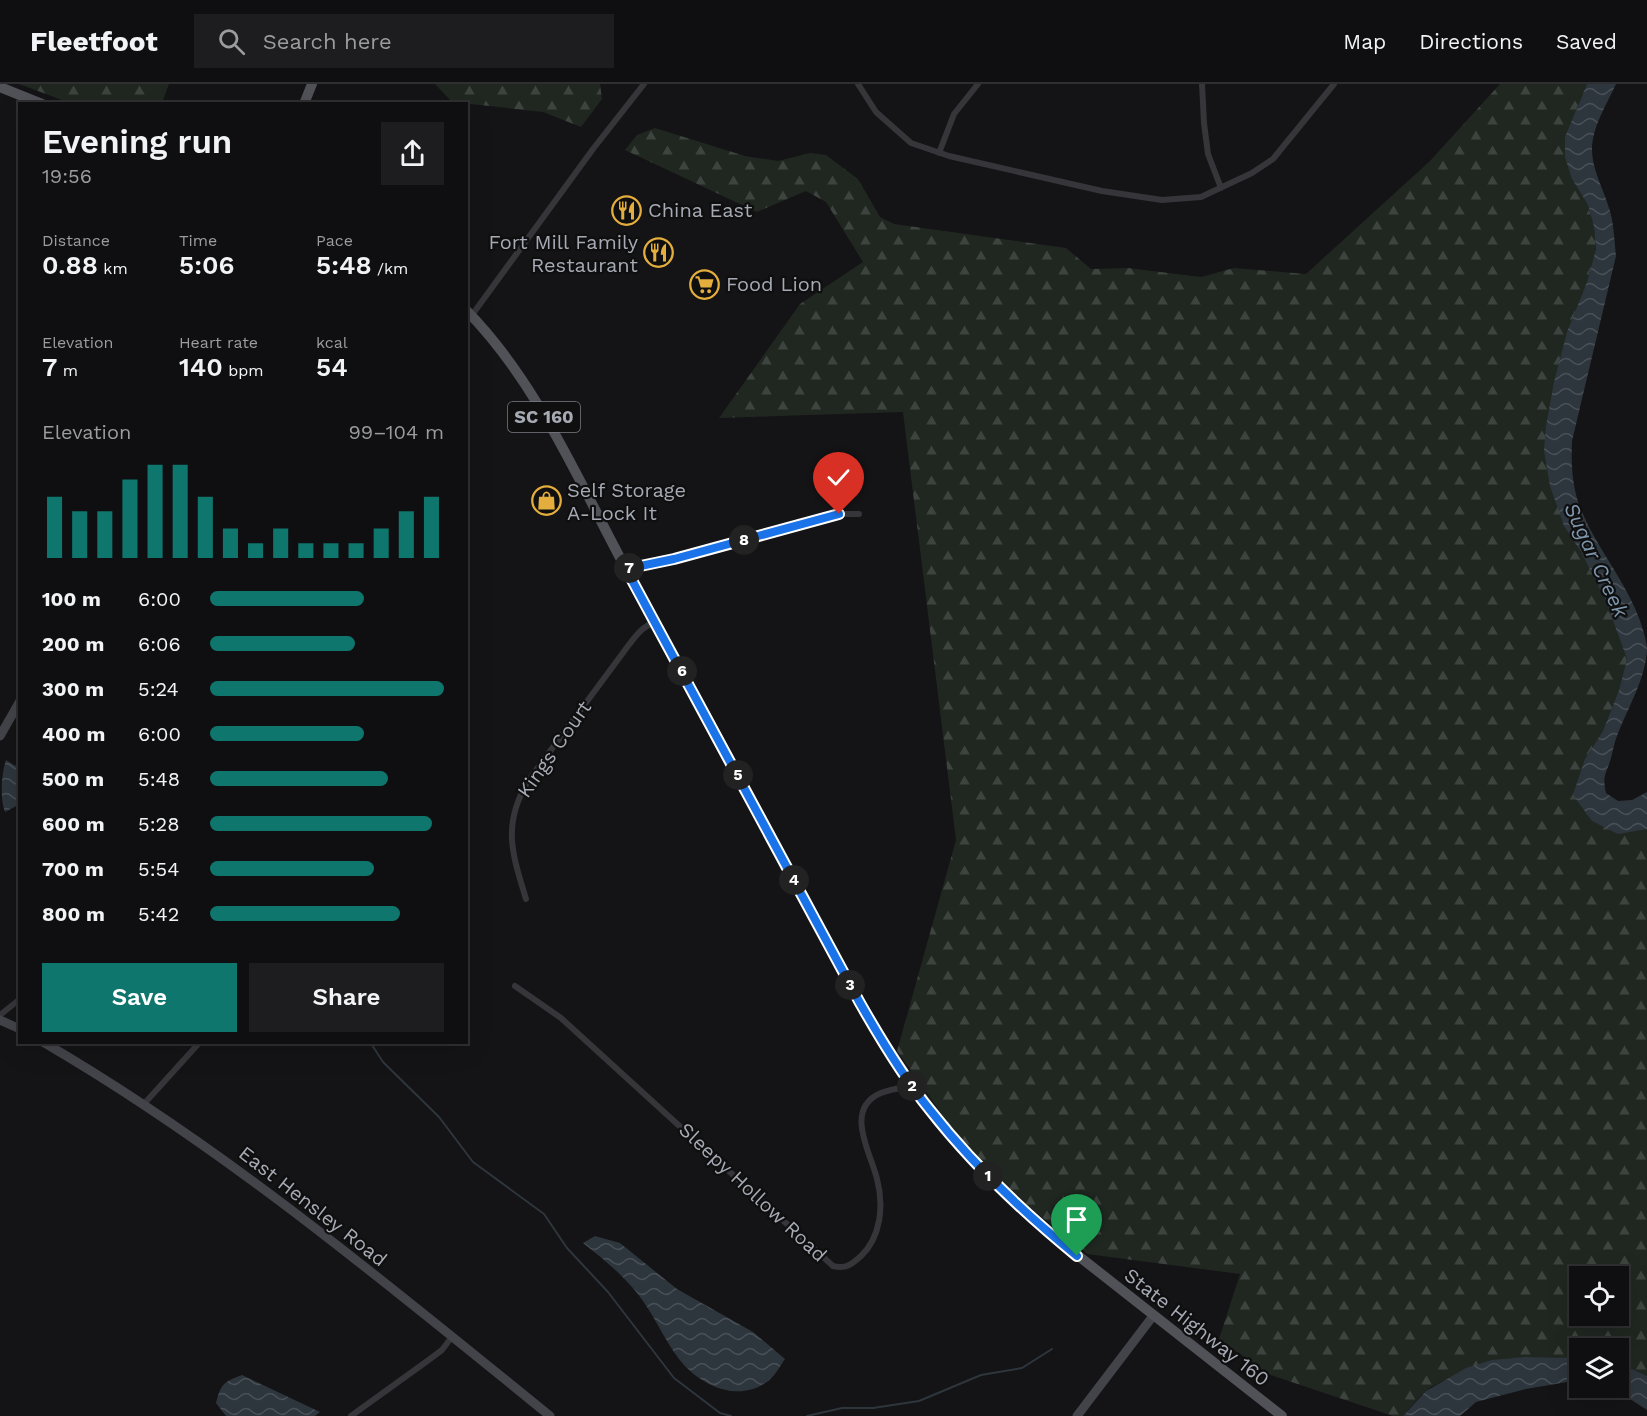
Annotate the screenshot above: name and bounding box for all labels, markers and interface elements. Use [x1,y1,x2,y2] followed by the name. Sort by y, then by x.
[194,14,614,68] search box
[30,25,158,58] text: Fleetfoot
[215,25,248,58] icon: search
[263,29,392,54] text: Search here
[1343,29,1386,54] text: Map
[1419,29,1523,54] text: Directions
[1556,29,1617,54] text: Saved
[42,122,232,161] text: Evening run
[381,122,444,185] button: share
[42,164,92,188] text: 19:56
[611,194,643,226] restaurant icon: China East
[648,198,753,222] place label: China East
[489,230,639,277] place label: Fort Mill Family Restaurant
[42,231,110,250] text: Distance
[179,231,217,250] text: Time
[316,231,353,250] text: Pace
[643,237,675,269] restaurant icon: Fort Mill Family Restaurant
[42,250,98,280] text: 0.88
[179,250,234,280] text: 5:06
[316,250,372,280] text: 5:48
[98,259,128,278] text: km
[372,259,408,278] text: /km
[689,268,721,300] supermarket icon: Food Lion
[726,272,822,296] place label: Food Lion
[42,333,113,352] text: Elevation
[179,333,258,352] text: Heart rate
[316,333,348,352] text: kcal
[42,352,57,382] text: 7
[179,352,223,382] text: 140
[316,352,348,382] text: 54
[57,361,78,380] text: m
[223,361,264,380] text: bpm
[508,402,580,432] road number: SC 160
[42,420,131,444] text: Elevation
[349,420,444,444] text: 99–104 m
[813,452,864,514] pin
[822,461,855,494] icon: check
[567,478,686,525] place label: Self Storage A-Lock It
[530,485,562,517] shop icon: Self Storage A-Lock It
[1559,498,1634,622] water label: Sugar Creek
[729,525,759,555] pin: 8
[739,530,749,549] text: 8
[614,553,644,583] pin: 7
[624,558,634,577] text: 7
[42,587,101,611] text: 100 m
[138,587,181,611] text: 6:00
[42,632,104,656] text: 200 m
[138,632,181,656] text: 6:06
[667,656,697,686] pin: 6
[677,661,687,680] text: 6
[42,677,104,701] text: 300 m
[138,677,179,701] text: 5:24
[512,695,597,802] street label: Kings Court
[42,722,105,746] text: 400 m
[138,722,181,746] text: 6:00
[723,760,753,790] pin: 5
[733,765,743,784] text: 5
[42,767,104,791] text: 500 m
[138,767,180,791] text: 5:48
[42,812,105,836] text: 600 m
[138,812,180,836] text: 5:28
[42,857,104,881] text: 700 m
[138,857,179,881] text: 5:54
[779,865,809,895] pin: 4
[789,870,799,889] text: 4
[42,902,105,926] text: 800 m
[138,902,179,926] text: 5:42
[42,963,237,1032] button: Save
[249,963,444,1032] button: Share
[835,970,865,1000] pin: 3
[845,975,855,994] text: 3
[897,1071,927,1101] pin: 2
[907,1076,917,1095] text: 2
[674,1117,832,1267] street label: Sleepy Hollow Road
[234,1141,392,1271] street label: East Hensley Road
[973,1161,1003,1191] pin: 1
[985,1166,991,1185] text: 1
[1051,1194,1102,1256] pin
[1060,1203,1093,1236] icon: arrive
[1120,1263,1274,1391] street label: State Highway 160
[1569,1266,1629,1398] map controls
[1569,1266,1629,1326] button: locate
[1569,1338,1629,1398] button: layers

